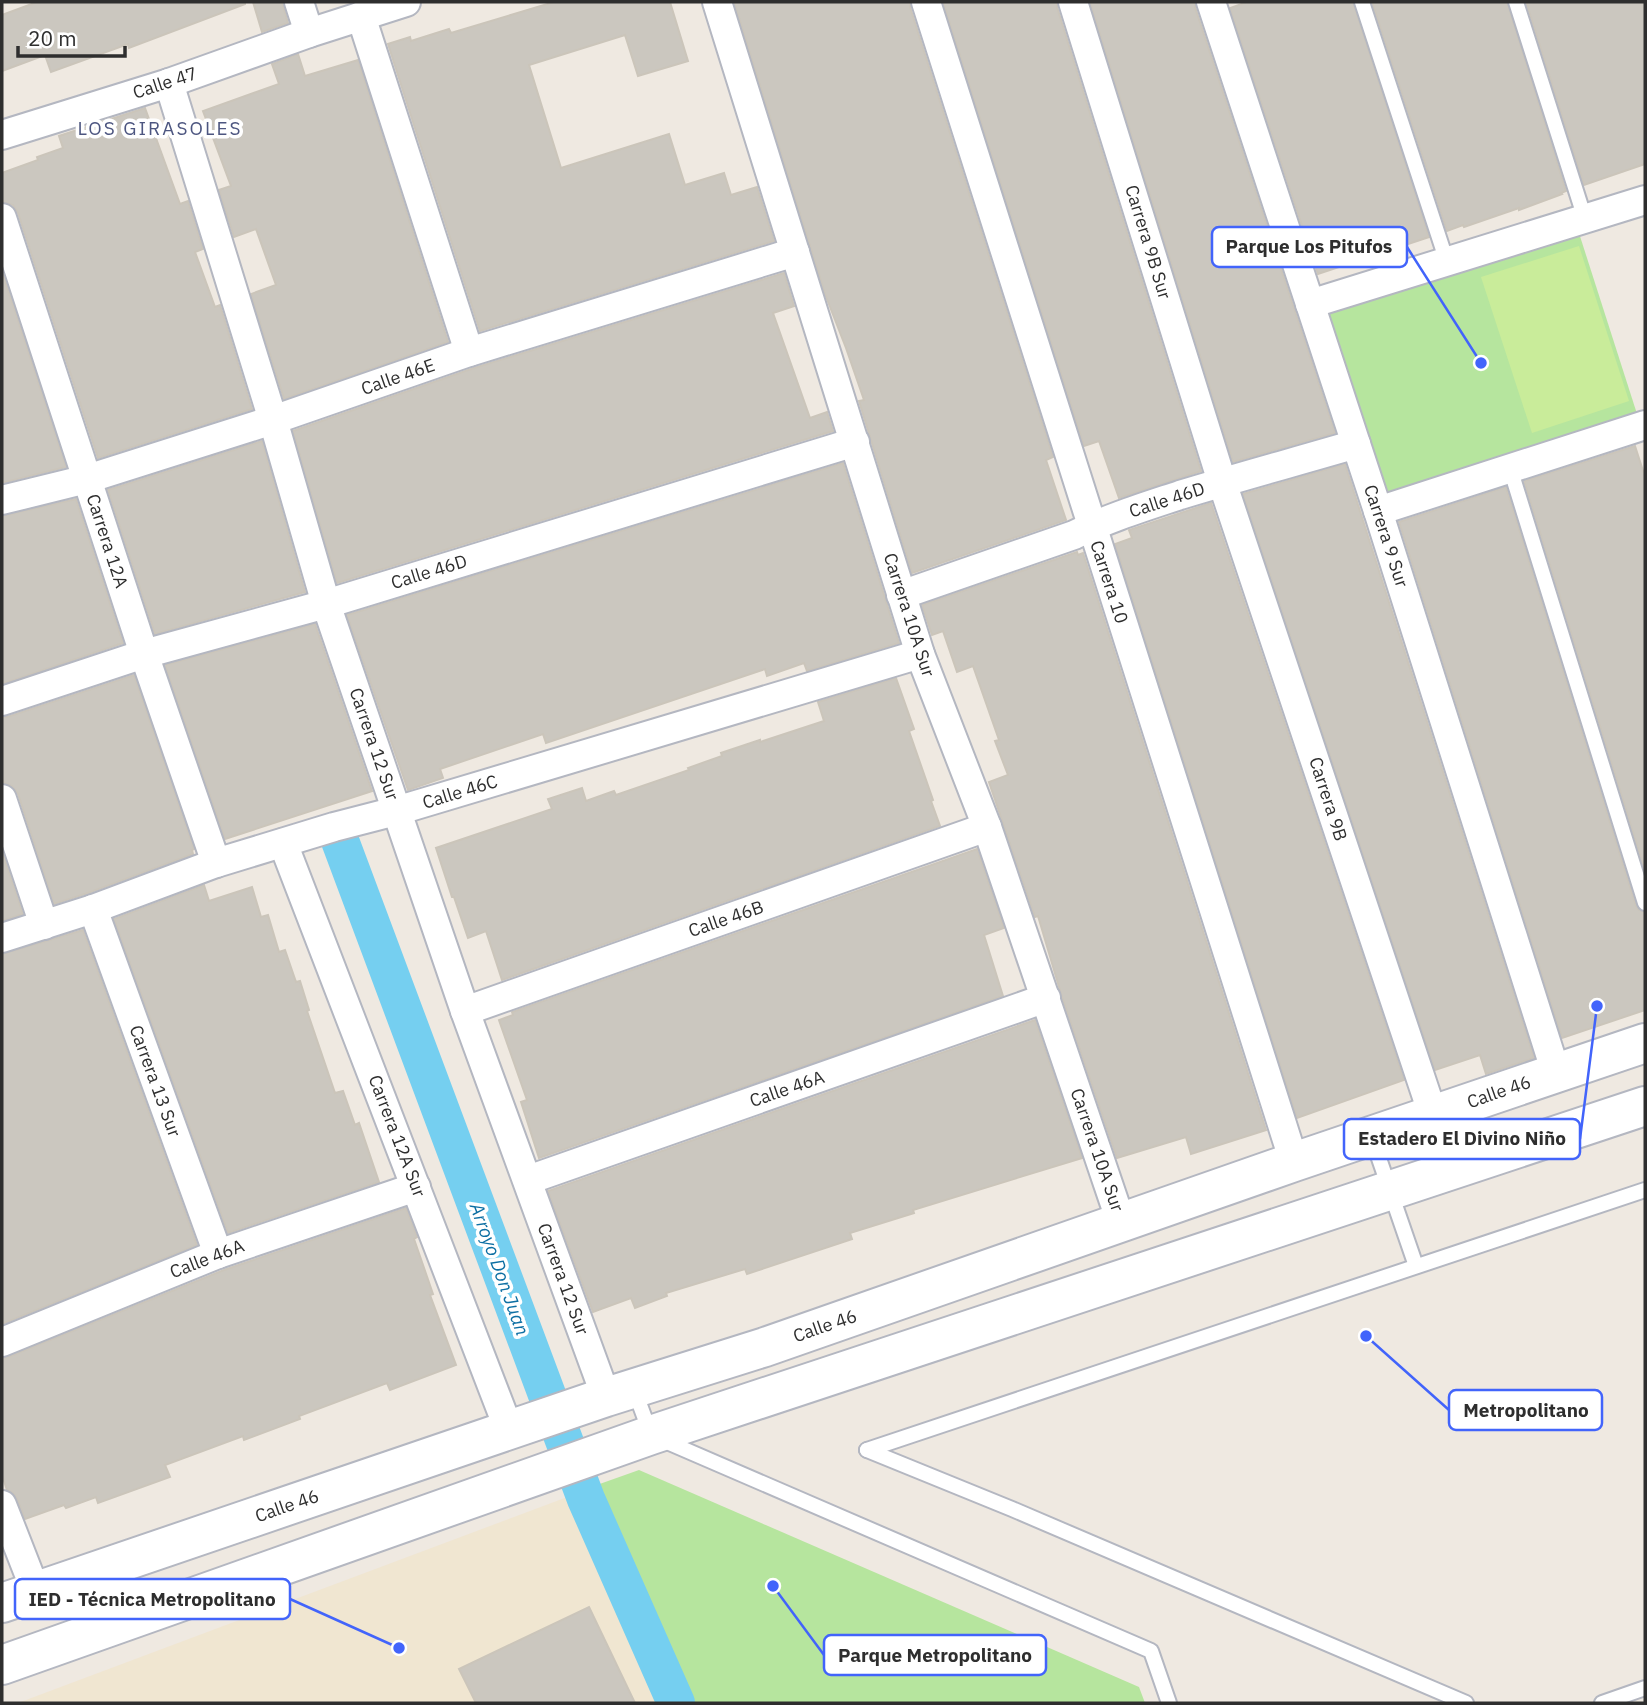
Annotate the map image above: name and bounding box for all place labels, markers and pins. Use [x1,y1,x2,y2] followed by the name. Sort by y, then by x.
[1212,227,1407,267] callout: Parque Los Pitufos
[1344,1119,1580,1159] callout: Estadero El Divino Niño
[1449,1390,1602,1430] callout: Metropolitano
[15,1579,290,1619] callout: IED - Técnica Metropolitano
[824,1635,1046,1675] callout: Parque Metropolitano

